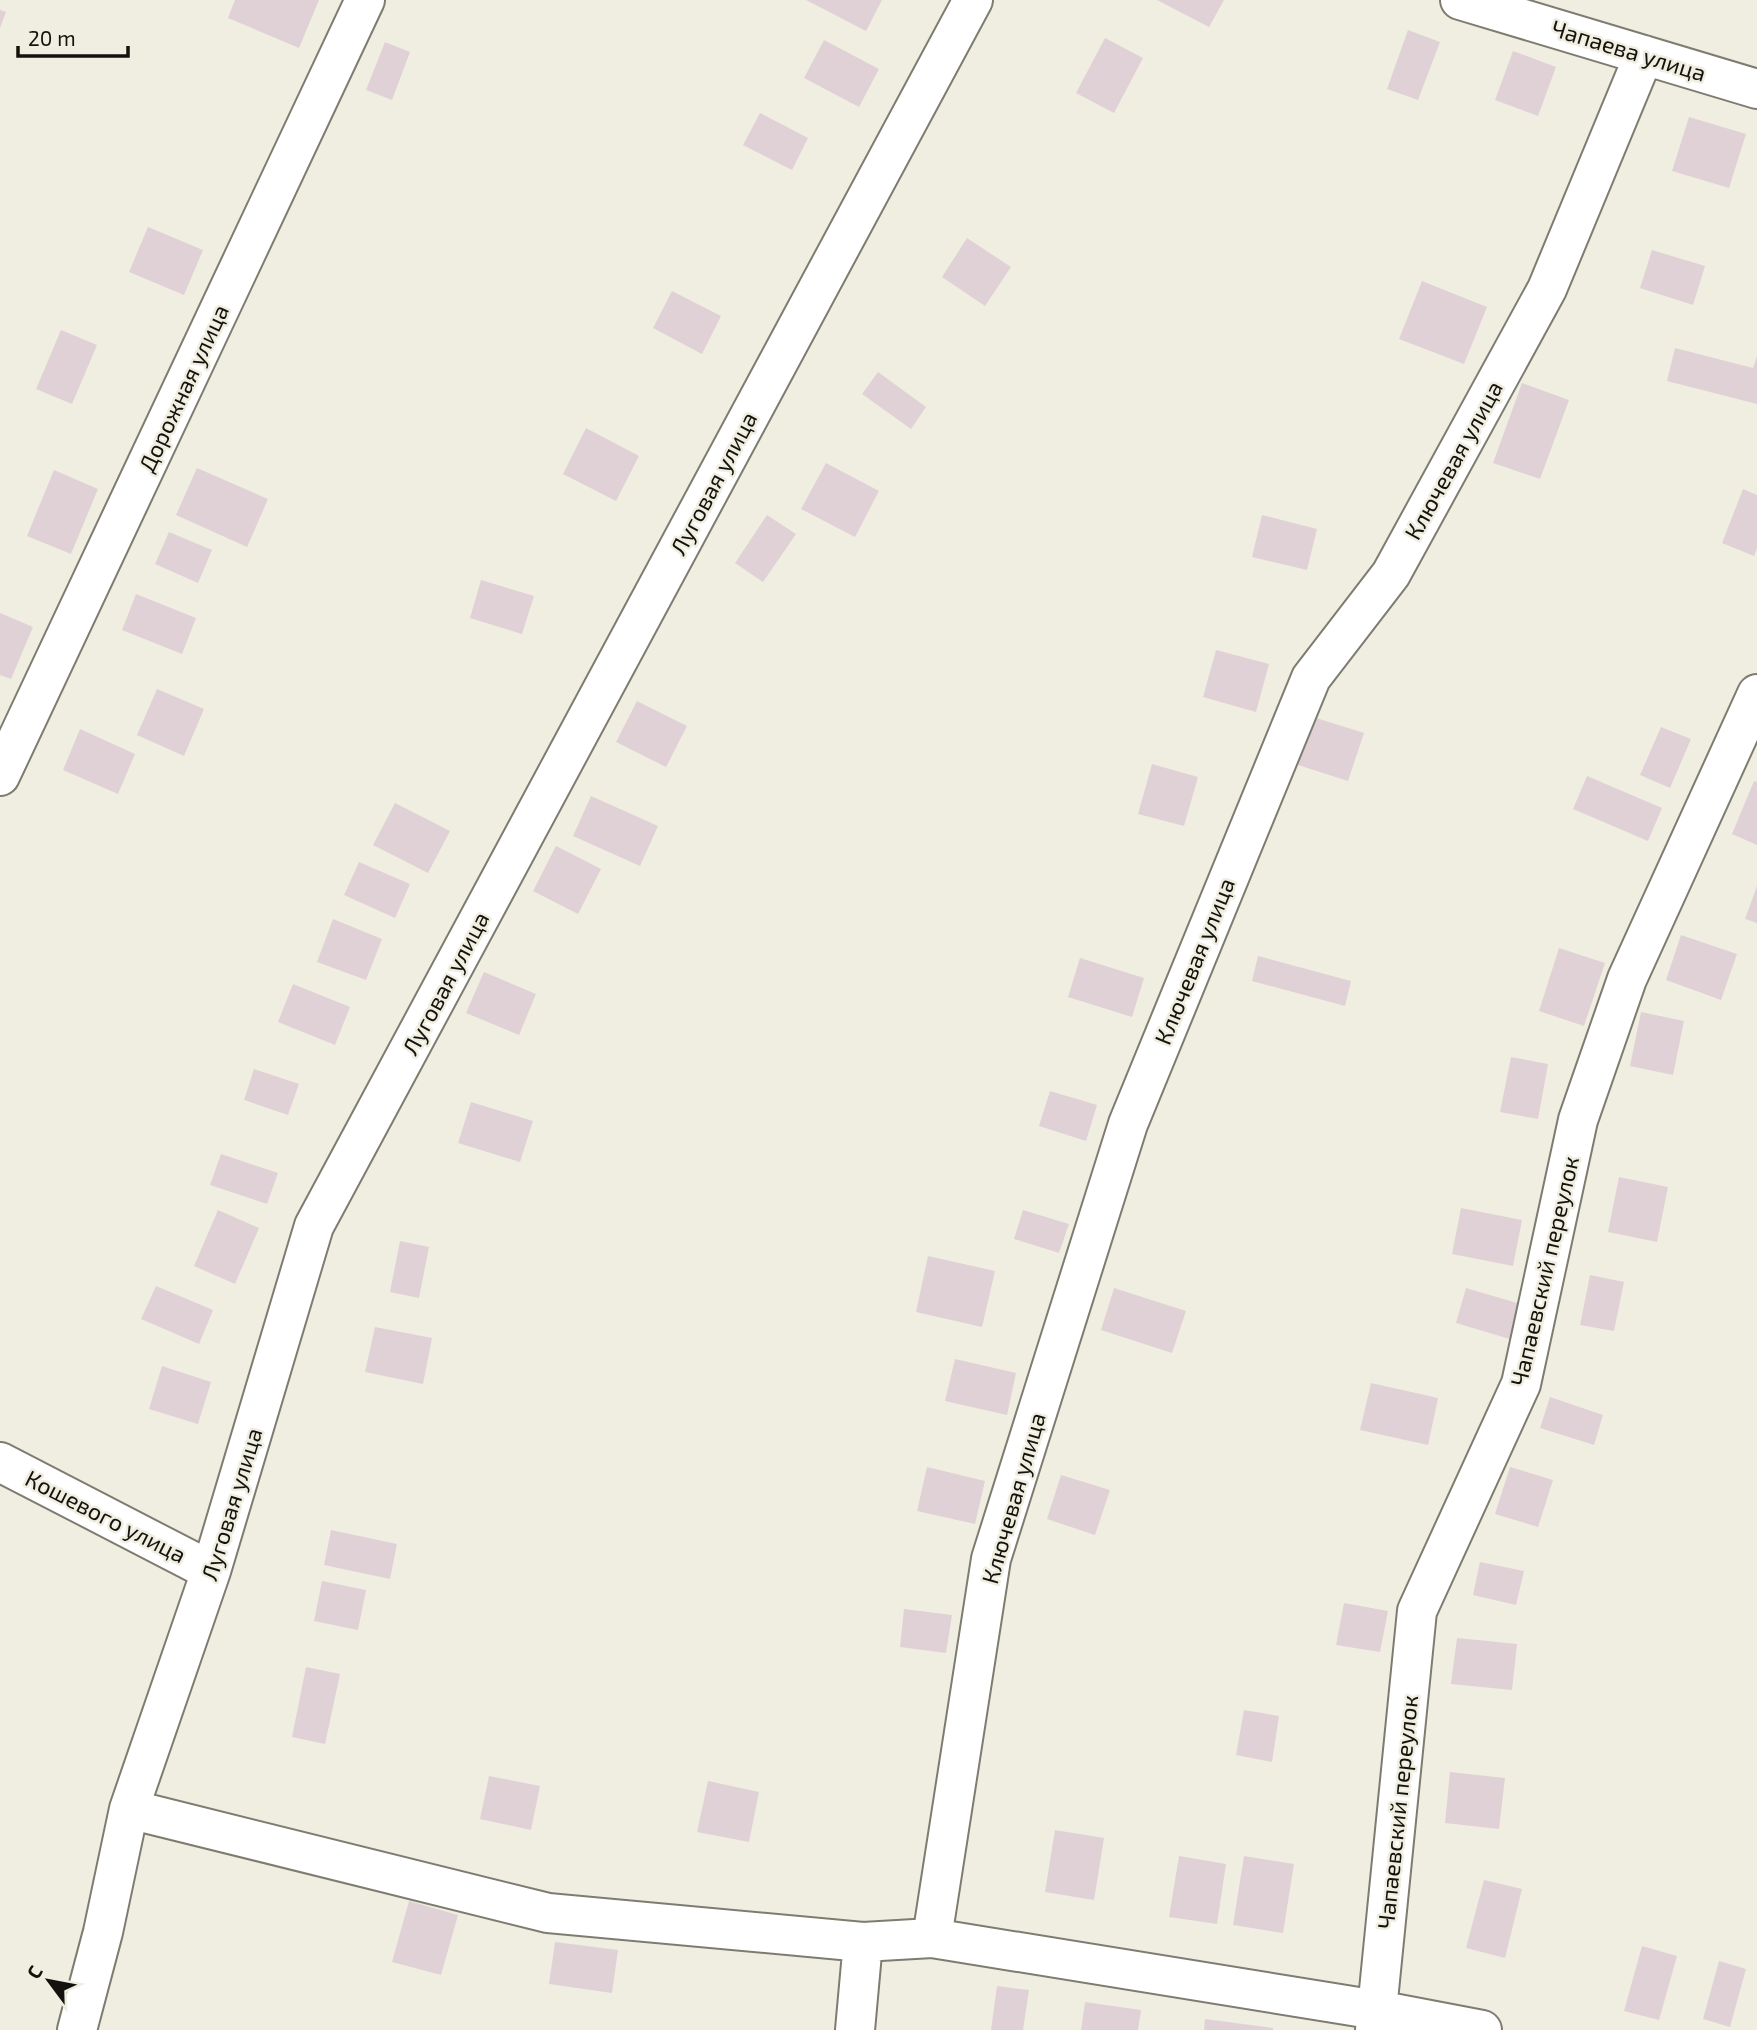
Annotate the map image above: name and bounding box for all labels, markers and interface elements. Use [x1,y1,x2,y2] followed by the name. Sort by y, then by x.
[1548,13,1710,88] street label: Чапаева улица
[18,14,128,58] scale bar
[28,25,76,50] text: 20 m
[132,300,235,477] street label: Дорожная улица
[1398,376,1509,545] street label: Ключевая улица
[664,407,763,560] street label: Луговая улица
[1148,874,1241,1049] street label: Ключевая улица
[396,907,495,1060] street label: Луговая улица
[1504,1153,1585,1389] street label: Чапаевский переулок
[975,1409,1052,1587] street label: Ключевая улица
[195,1424,268,1584] street label: Луговая улица
[21,1463,191,1569] street label: Кошевого улица
[1371,1694,1424,1931] street label: Чапаевский переулок
[14,1946,84,2016] north arrow
[21,1961,47,1983] text: С

